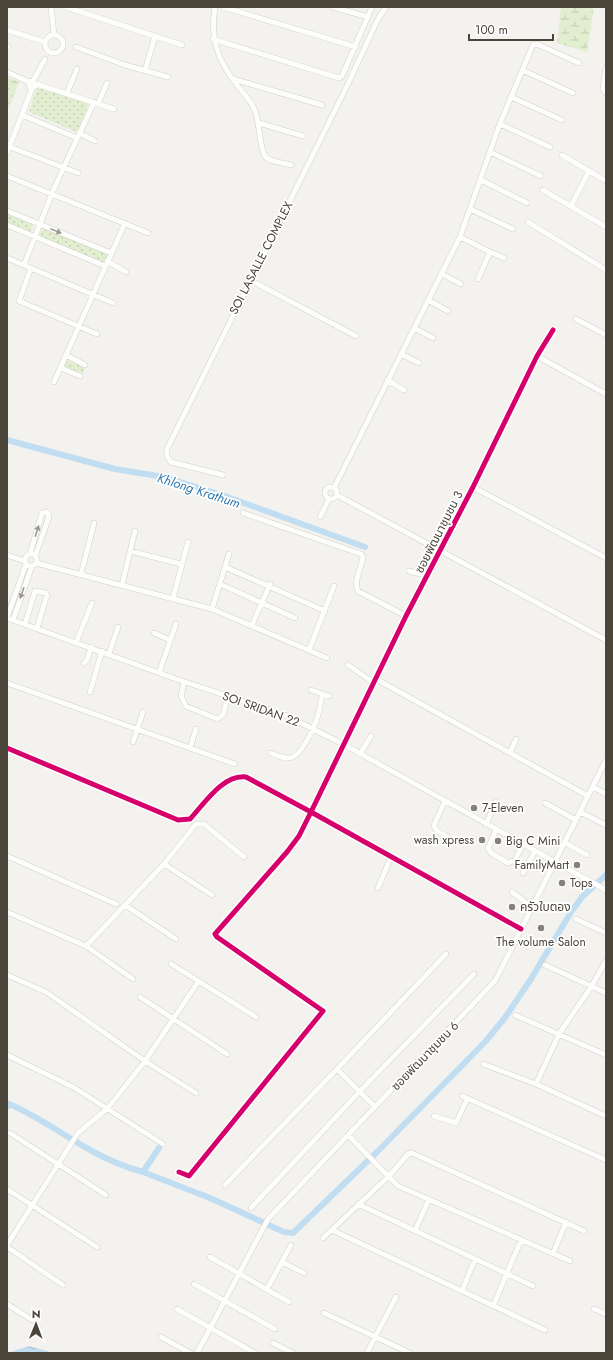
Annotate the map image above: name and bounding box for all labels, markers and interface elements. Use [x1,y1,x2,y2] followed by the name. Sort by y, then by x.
[469,16,553,42] scale bar
[475,21,508,39] text: 100 m
[225,198,297,318] street label: SOI LASALLE COMPLEX
[51,229,63,235] one-way arrow
[155,468,243,513] water label: Khlong Krathum
[411,487,468,576] street label: ซอยพัฒนาชุมชน 3
[34,525,40,537] one-way arrow
[19,587,25,599] one-way arrow
[220,687,302,731] street label: SOI SRIDAN 22
[482,799,524,817] place label: 7-Eleven
[469,803,479,813] marker: 7-Eleven
[414,831,474,849] place label: wash xpress
[506,832,560,850] place label: Big C Mini
[477,835,487,845] marker: wash xpress
[493,836,503,846] marker: Big C Mini
[515,856,569,874] place label: FamilyMart
[572,860,582,870] marker: FamilyMart
[570,874,593,892] place label: Tops
[557,878,567,888] marker: Tops
[520,898,571,916] place label: ครัวใบตอง
[507,902,517,912] marker: ครัวใบตอง
[536,923,546,933] marker: The volume Salon
[496,933,586,951] place label: The volume Salon
[387,1017,463,1095] street label: ซอยพัฒนาชุมชน 6
[16,1304,56,1344] north arrow
[32,1306,41,1322] text: N

